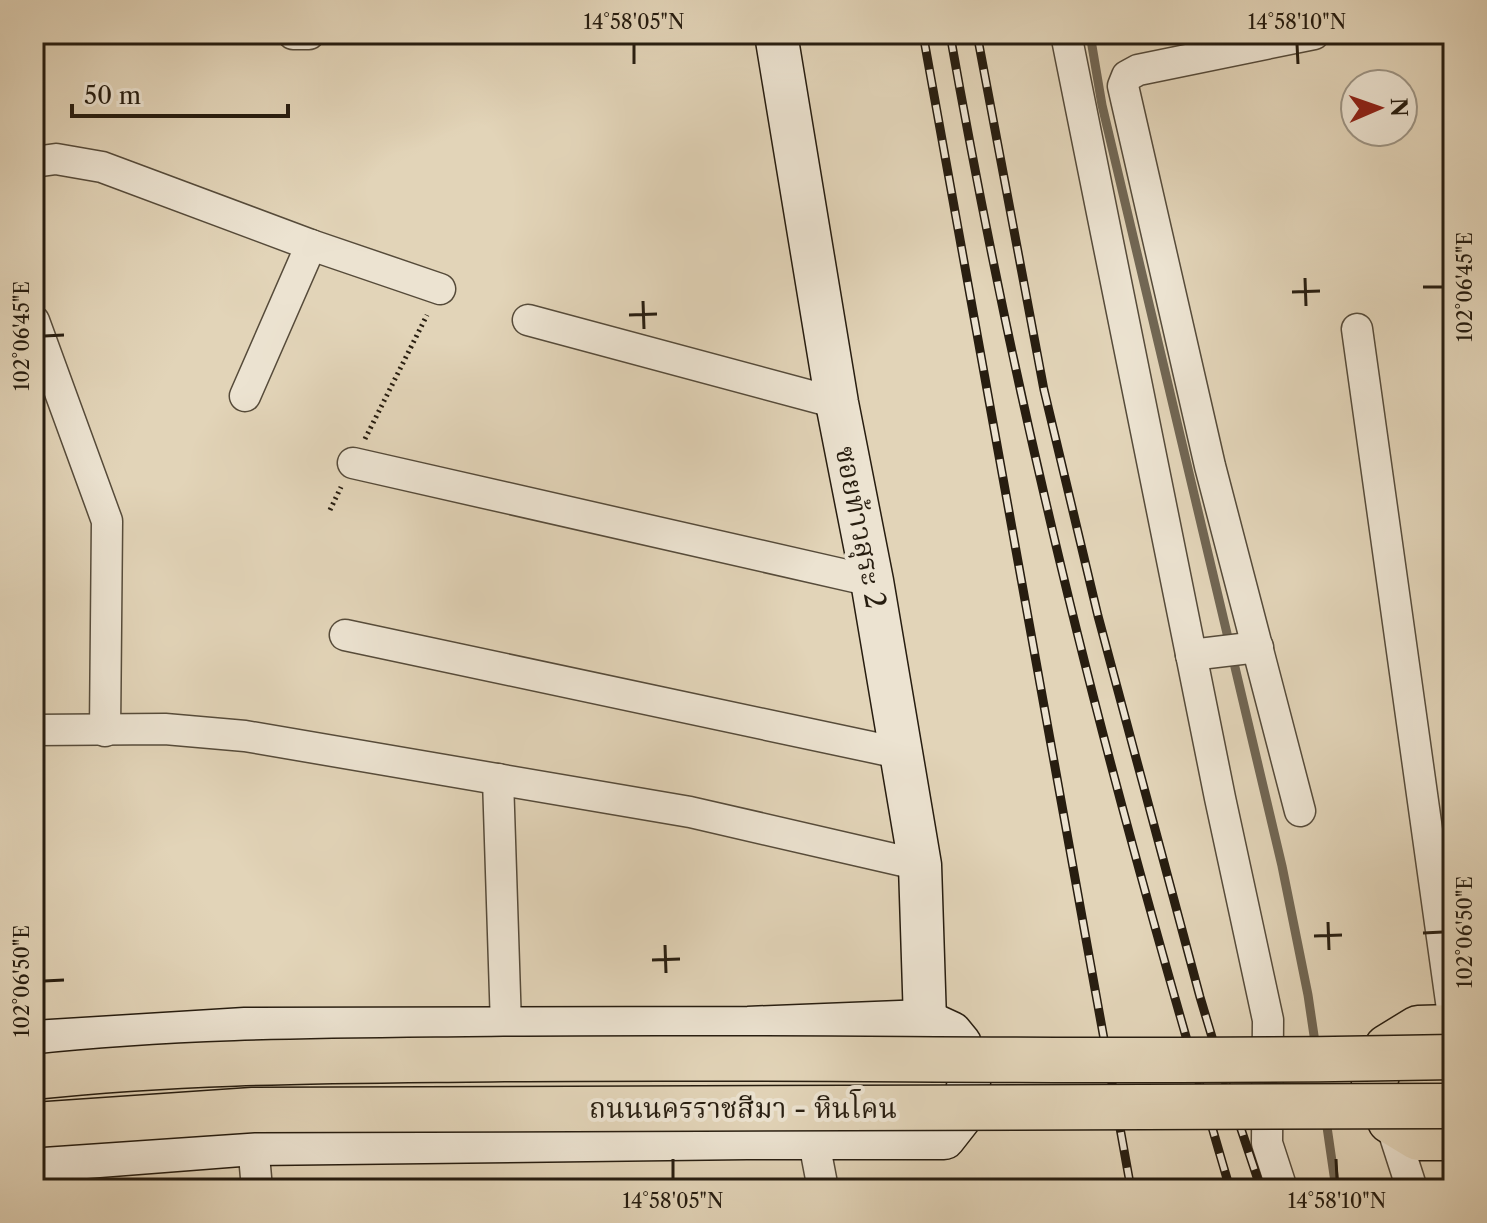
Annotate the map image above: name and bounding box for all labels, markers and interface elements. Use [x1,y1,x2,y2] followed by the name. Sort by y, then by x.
[584,10,684,34] text: 14°58'05"N
[1248,10,1346,34] text: 14°58'10"N
[72,68,288,118] scale bar
[1339,68,1419,148] north arrow
[84,81,141,110] text: 50 m
[1385,97,1412,117] text: N
[1453,232,1477,342] text: 102°06'45"E
[10,281,34,391] text: 102°06'45"E
[827,443,893,611] street label: ซอยท้าวสุระ 2
[1453,876,1477,988] text: 102°06'50"E
[10,925,34,1037] text: 102°06'50"E
[589,1089,897,1125] street label: ถนนนครราชสีมา - หินโคน
[623,1189,723,1213] text: 14°58'05"N
[1288,1189,1386,1213] text: 14°58'10"N

